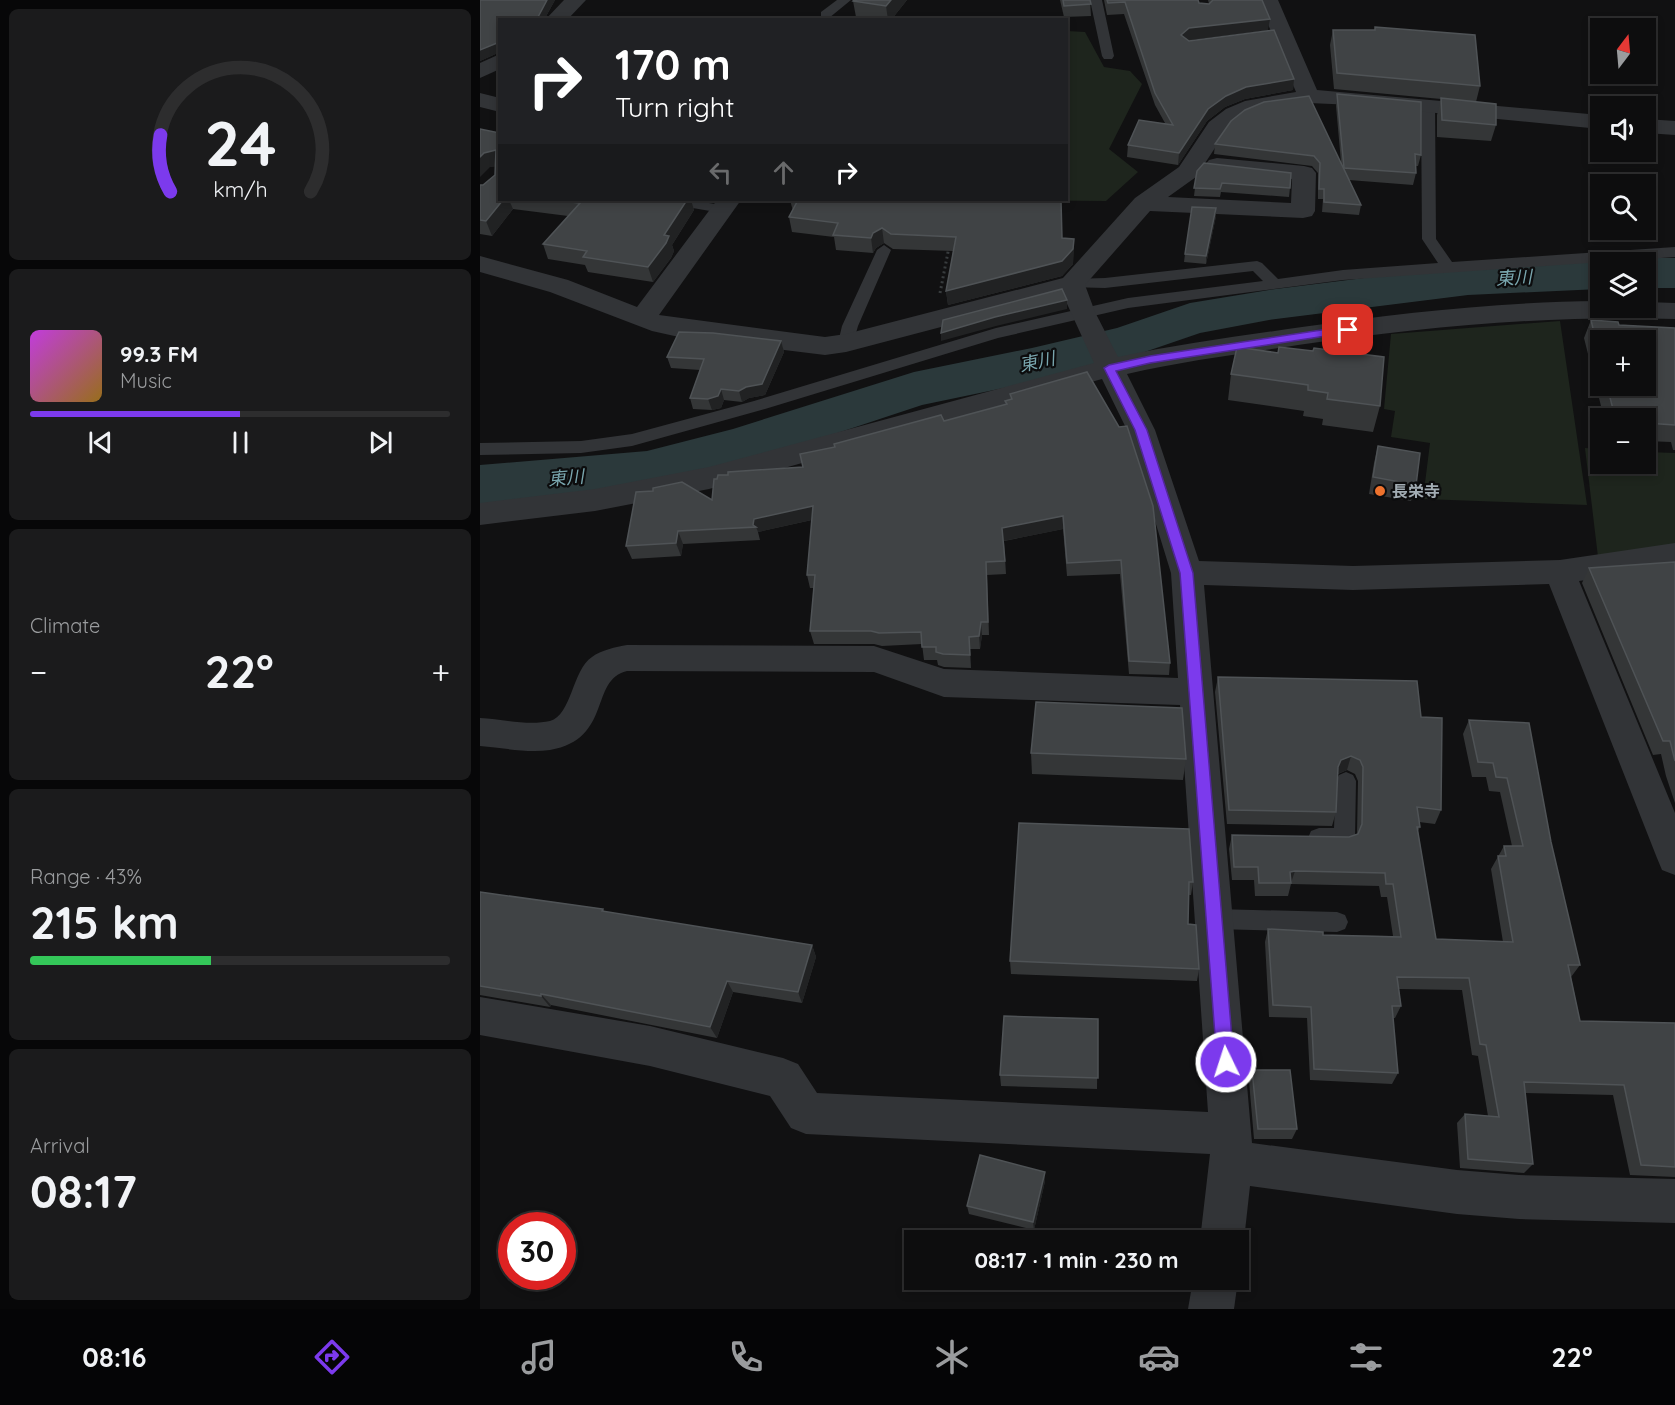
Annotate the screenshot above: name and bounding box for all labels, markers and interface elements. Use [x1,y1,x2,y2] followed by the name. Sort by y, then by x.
[1590,18,1656,84] north arrow
[1590,18,1656,474] map controls
[615,38,731,91] text: 170 m
[516,42,594,120] icon: right
[615,90,734,124] text: Turn right
[1590,96,1656,162] button: sound
[204,104,276,182] text: 24
[704,156,737,189] icon: left
[767,156,800,189] icon: ahead
[830,156,863,189] icon: right
[1590,174,1656,240] button: search
[213,176,267,202] text: km/h
[1590,252,1656,318] button: layers
[1495,265,1535,290] water label: 東川
[1322,304,1373,355] pin
[1331,313,1364,346] icon: arrive
[1590,330,1656,396] button: +
[120,340,198,368] text: 99.3 FM
[1017,346,1059,377] water label: 東川
[120,368,172,393] text: Music
[1590,408,1656,474] button: −
[84,426,117,459] icon: previous
[224,426,257,459] icon: pause
[364,426,397,459] icon: next
[547,464,587,491] water label: 東川
[1392,481,1440,501] place label: 長栄寺
[1373,484,1387,498] marker: 長栄寺
[30,613,100,638] text: Climate
[205,643,274,699] text: 22°
[30,651,47,692] text: −
[431,651,450,692] text: +
[30,864,142,889] text: Range · 43%
[30,894,179,950] text: 215 km
[1194,1030,1258,1094] position arrow
[30,1133,90,1158] text: Arrival
[30,1163,137,1219] text: 08:17
[498,1212,576,1290] speed limit sign: 30
[974,1246,1179,1274] text: 08:17 · 1 min · 230 m
[311,1336,353,1378] icon: directions
[518,1336,560,1378] icon: music
[725,1336,767,1378] icon: phone
[931,1336,973,1378] icon: climate
[1138,1336,1180,1378] icon: car
[1345,1336,1387,1378] icon: filters
[82,1340,147,1374] text: 08:16
[1551,1340,1593,1374] text: 22°

